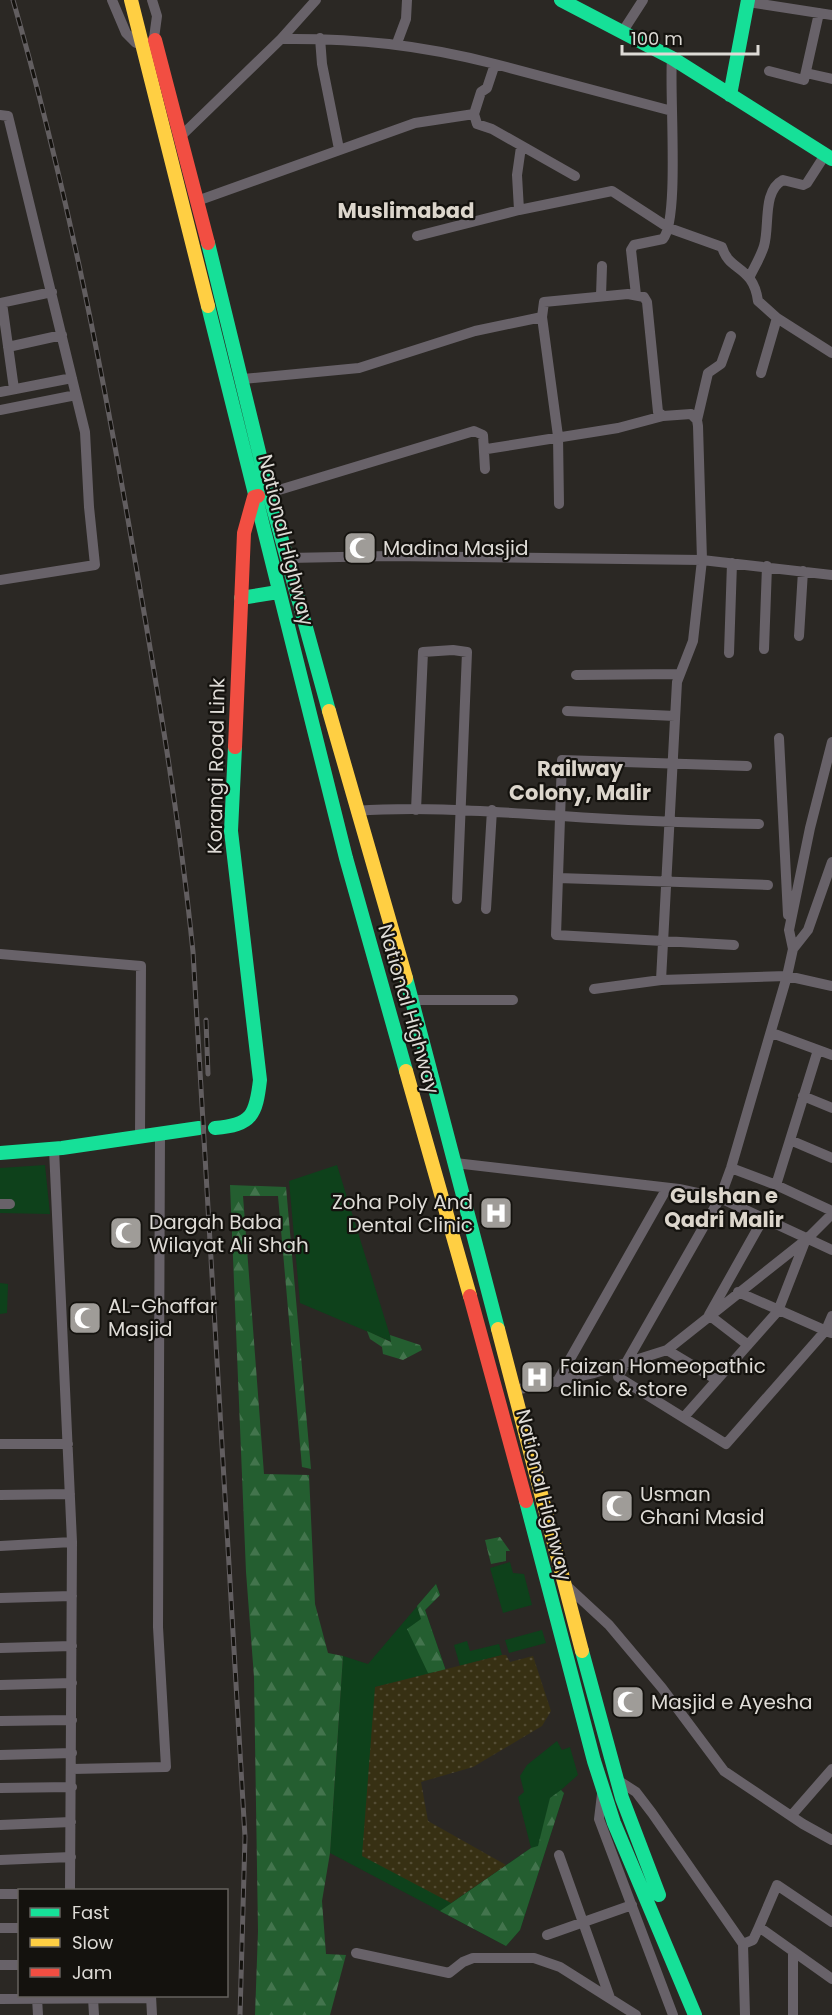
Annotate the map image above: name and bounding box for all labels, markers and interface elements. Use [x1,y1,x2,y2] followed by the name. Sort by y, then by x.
[622,18,758,56] scale bar
[631,26,683,51] text: 100 m
[338,196,474,225] district label: Muslimabad
[251,452,321,628] street label: National Highway
[342,530,378,566] mosque icon: Madina Masjid
[383,534,528,562] place label: Madina Masjid
[200,677,232,854] street label: Korangi Road Link
[509,754,651,807] district label: Railway Colony, Malir
[371,921,447,1097] street label: National Highway
[664,1181,784,1234] district label: Gulshan e Qadri Malir
[332,1188,473,1239] place label: Zoha Poly And Dental Clinic
[478,1195,514,1231] hospital icon: Zoha Poly And Dental Clinic
[149,1208,309,1259] place label: Dargah Baba Wilayat Ali Shah
[108,1215,144,1251] mosque icon: Dargah Baba Wilayat Ali Shah
[108,1292,217,1343] place label: AL-Ghaffar Masjid
[67,1300,103,1336] mosque icon: AL-Ghaffar Masjid
[560,1352,766,1403] place label: Faizan Homeopathic clinic & store
[519,1359,555,1395] hospital icon: Faizan Homeopathic clinic & store
[509,1407,579,1583] street label: National Highway
[640,1480,765,1531] place label: Usman Ghani Masid
[599,1488,635,1524] mosque icon: Usman Ghani Masid
[610,1684,646,1720] mosque icon: Masjid e Ayesha
[651,1688,813,1716] place label: Masjid e Ayesha
[18,1889,228,1997] legend
[72,1900,109,1925] text: Fast
[72,1930,114,1955] text: Slow
[72,1960,112,1985] text: Jam

